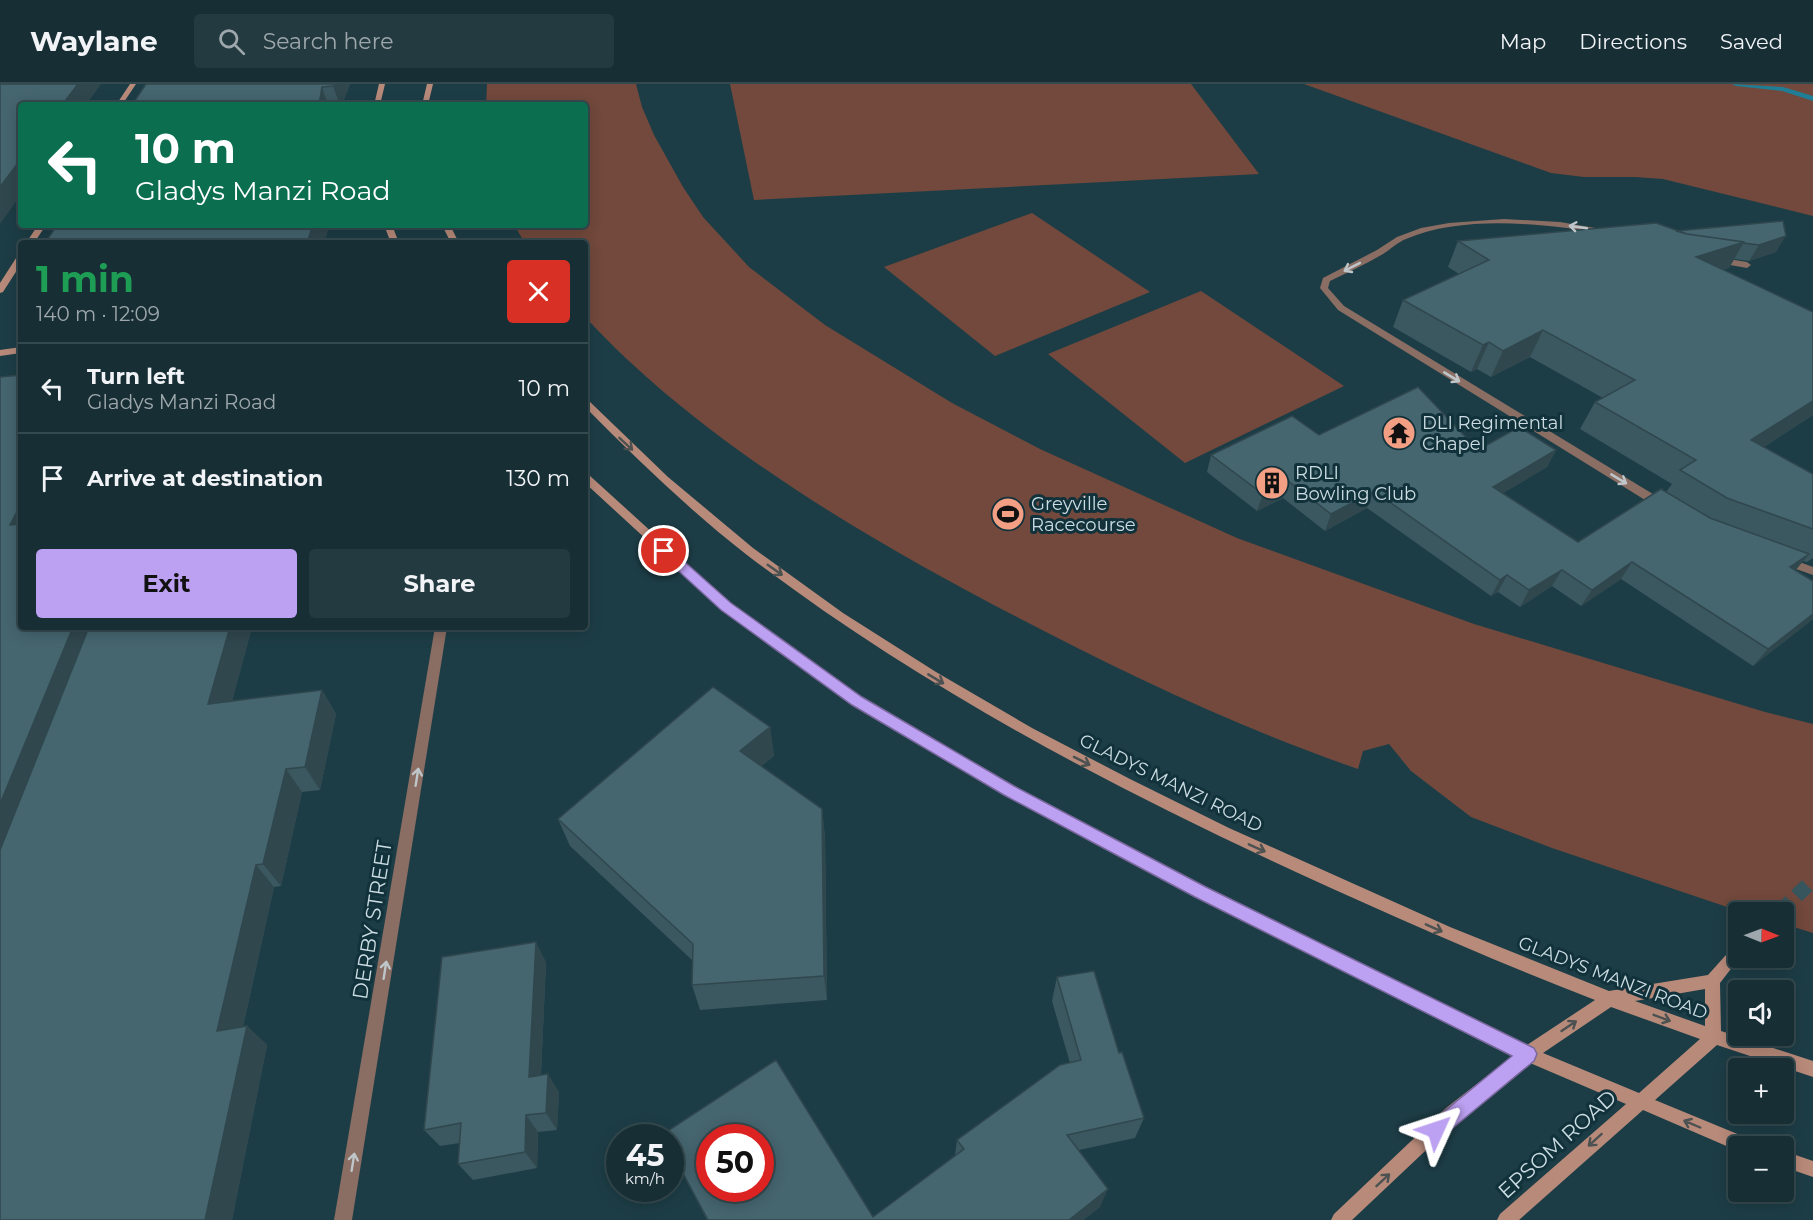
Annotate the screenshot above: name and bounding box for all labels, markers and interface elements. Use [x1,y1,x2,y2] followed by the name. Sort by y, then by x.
[194,14,614,68] search box
[30,24,158,58] text: Waylane
[215,25,248,58] icon: search
[263,28,393,55] text: Search here
[1500,29,1546,54] text: Map
[1579,29,1687,54] text: Directions
[1720,29,1783,54] text: Saved
[135,122,236,174] text: 10 m
[36,126,114,204] icon: left
[135,174,391,207] text: Gladys Manzi Road
[1568,221,1588,232] one-way arrow
[36,257,134,301] text: 1 min
[507,260,570,323] button: close
[1343,261,1361,273] one-way arrow
[36,302,160,326] text: 140 m · 12:09
[87,363,185,390] text: Turn left
[1443,371,1460,383] one-way arrow
[36,372,69,405] icon: left
[518,375,570,402] text: 10 m
[87,390,276,414] text: Gladys Manzi Road
[1422,412,1563,455] place label: DLI Regimental Chapel
[1381,415,1417,451] temple icon: DLI Regimental Chapel
[618,437,633,451] one-way arrow
[36,462,69,495] icon: arrive
[1295,462,1416,505] place label: RDLI Bowling Club
[87,465,323,492] text: Arrive at destination
[506,465,570,492] text: 130 m
[1254,465,1290,501] building icon: RDLI Bowling Club
[1610,473,1627,485] one-way arrow
[1031,493,1136,536] place label: Greyville Racecourse
[990,496,1026,532] sports icon: Greyville Racecourse
[638,525,689,576] pin
[647,534,680,567] icon: arrive
[36,549,297,618] button: Exit
[309,549,570,618] button: Share
[766,564,782,576] one-way arrow
[927,674,944,686] one-way arrow
[1076,729,1266,837] street label: GLADYS MANZI ROAD
[1072,756,1090,768] one-way arrow
[411,768,422,788] one-way arrow
[347,839,397,1001] street label: DERBY STREET
[1247,842,1265,854] one-way arrow
[1728,902,1794,968] north arrow
[1728,902,1794,1202] map controls
[1425,923,1443,934] one-way arrow
[1515,932,1711,1024] street label: GLADYS MANZI ROAD
[379,961,390,980] one-way arrow
[1728,980,1794,1046] button: sound
[1652,1013,1671,1024] one-way arrow
[1560,1020,1577,1032] one-way arrow
[1728,1058,1794,1124] button: +
[1493,1084,1621,1204] street label: EPSOM ROAD
[1404,1098,1468,1162] position arrow
[1684,1118,1702,1129] one-way arrow
[696,1124,774,1202] speed limit sign: 50
[1588,1133,1603,1147] one-way arrow
[1728,1136,1794,1202] button: −
[626,1137,664,1174] text: 45
[348,1153,359,1173] one-way arrow
[625,1169,665,1188] text: km/h
[1375,1173,1390,1187] one-way arrow

